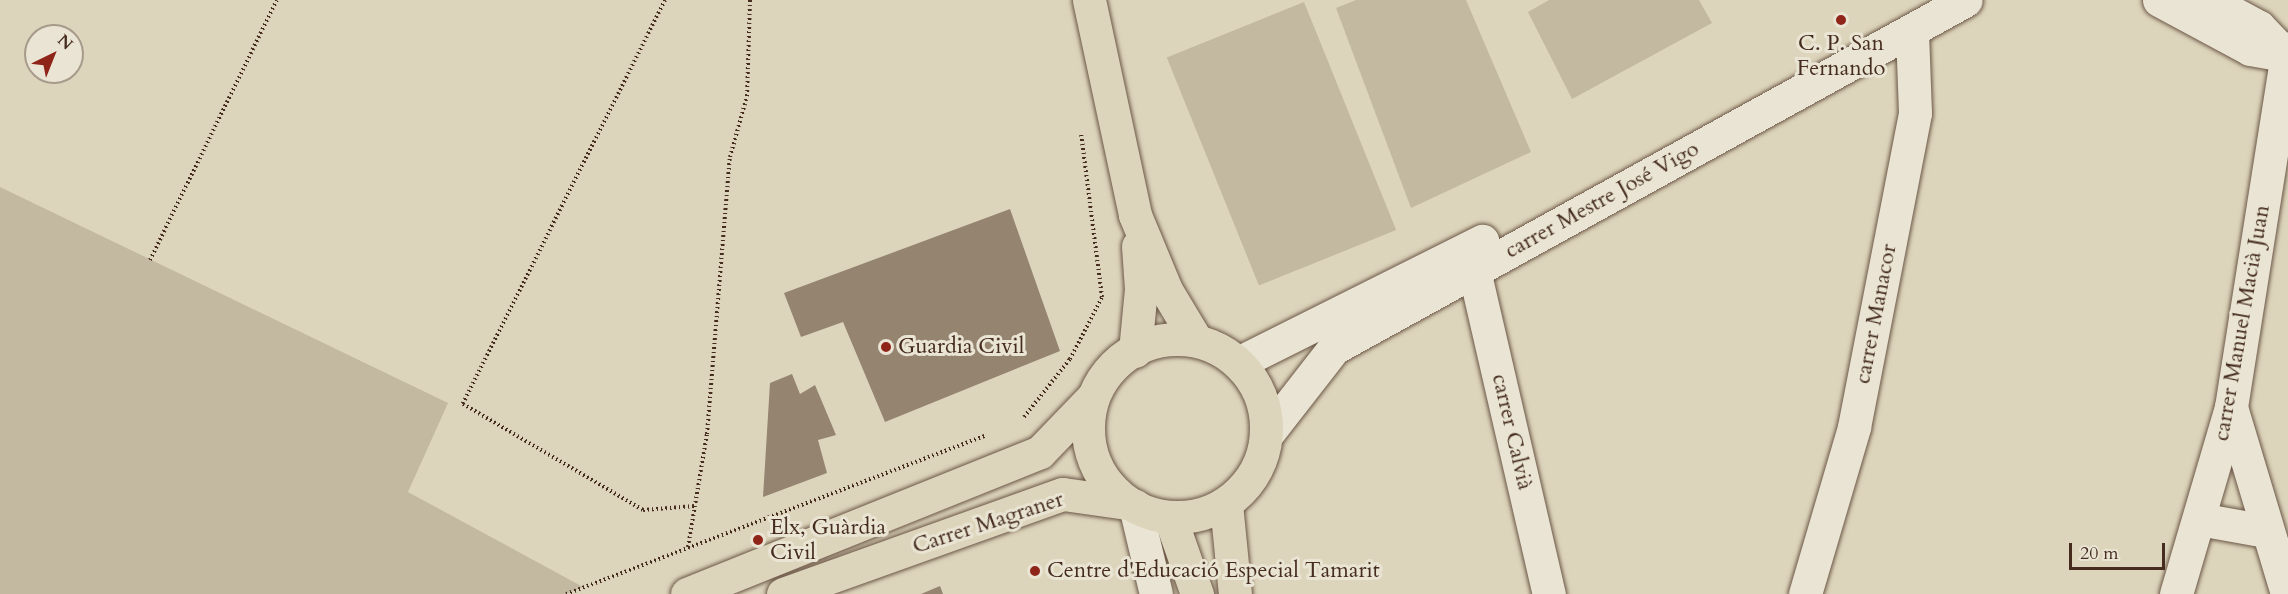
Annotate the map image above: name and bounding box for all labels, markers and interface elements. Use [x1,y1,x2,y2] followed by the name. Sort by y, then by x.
[1834,13,1848,27] marker: C. P. San Fernando
[24,24,84,84] north arrow
[52,30,77,55] text: N
[1797,30,1885,82] place label: C. P. San Fernando
[1500,136,1704,264] street label: carrer Mestre José Vigo
[2208,203,2276,443] street label: carrer Manuel Macià Juan
[1850,242,1902,386] street label: carrer Manacor
[898,334,1024,360] place label: Guardia Civil
[879,340,893,354] marker: Guardia Civil
[1486,371,1538,493] street label: carrer Calvià
[909,486,1067,560] street label: Carrer Magraner
[770,514,886,566] place label: Elx, Guàrdia Civil
[2072,531,2168,569] scale bar
[751,533,765,547] marker: Elx, Guàrdia Civil
[2080,541,2119,566] text: 20 m
[1047,558,1380,584] place label: Centre d'Educació Especial Tamarit
[1028,564,1042,578] marker: Centre d'Educació Especial Tamarit

